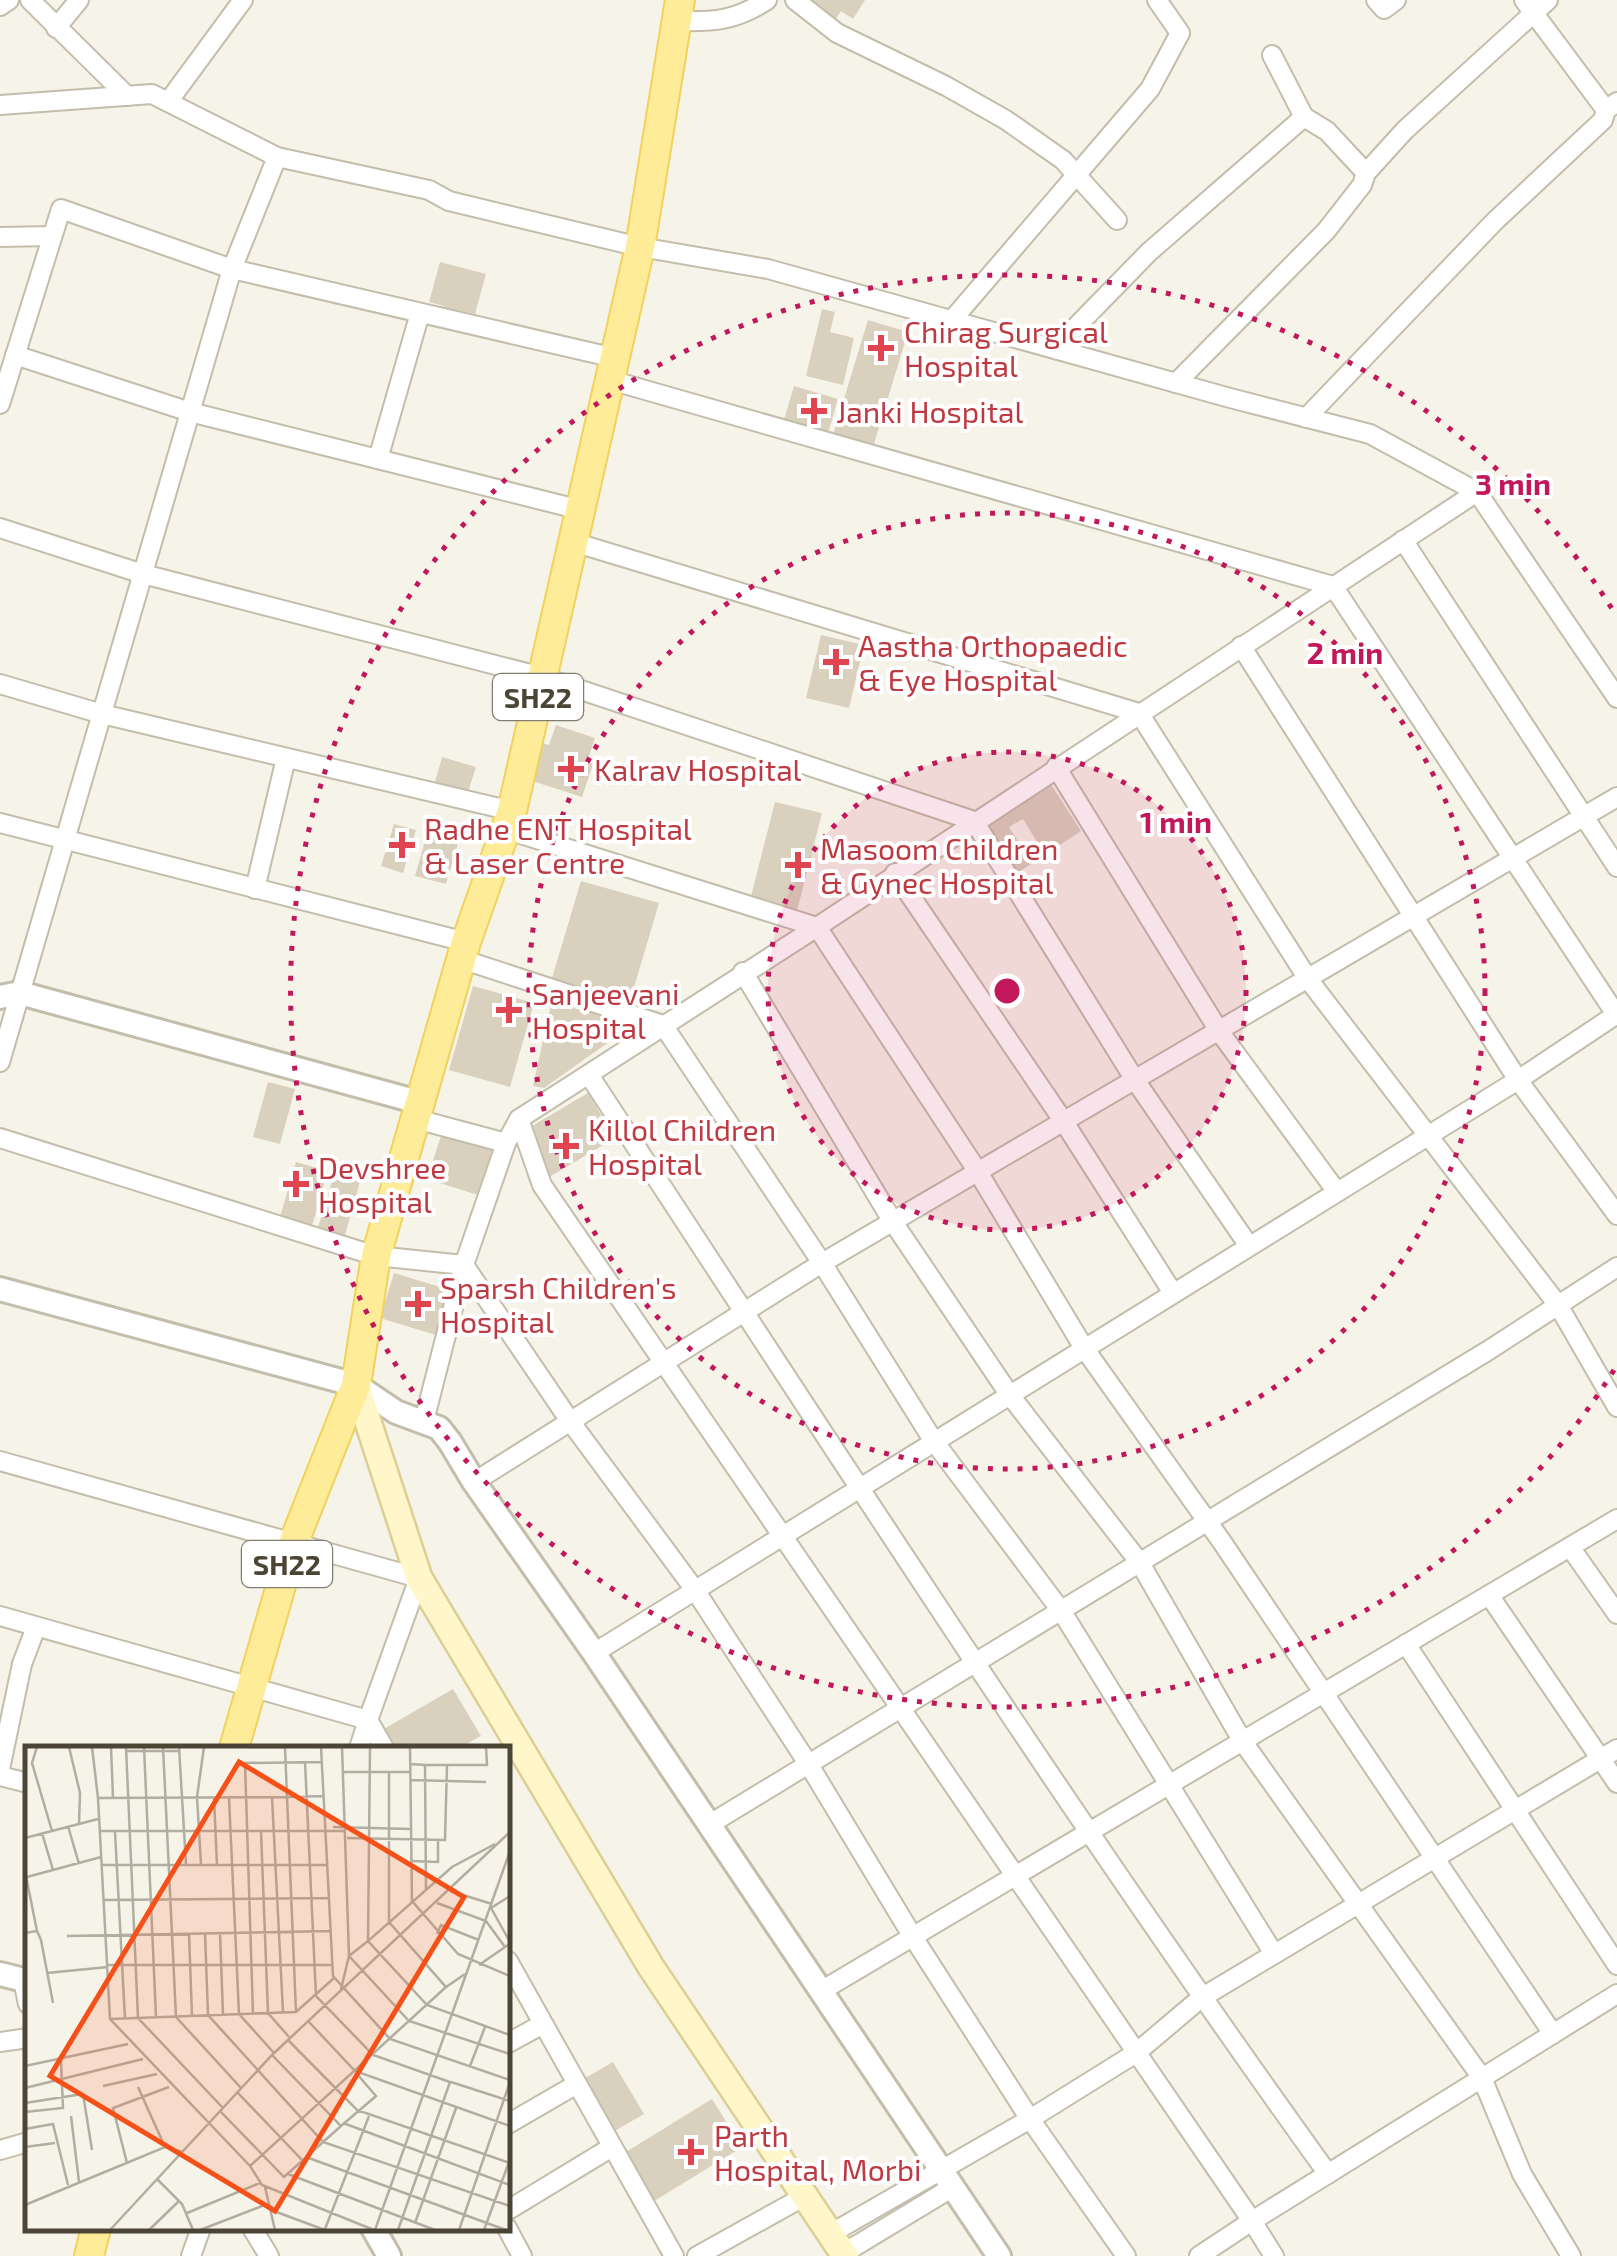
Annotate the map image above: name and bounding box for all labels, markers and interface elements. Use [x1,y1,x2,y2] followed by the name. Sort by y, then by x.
[904,313,1108,383] place label: Chirag Surgical Hospital
[868,335,894,361] marker: Chirag Surgical Hospital
[836,393,1024,429] place label: Janki Hospital
[801,398,827,424] marker: Janki Hospital
[1475,465,1551,501] text: 3 min
[858,627,1128,697] place label: Aastha Orthopaedic & Eye Hospital
[1307,634,1383,670] text: 2 min
[823,649,849,675] marker: Aastha Orthopaedic & Eye Hospital
[493,674,583,720] road number: SH22
[594,751,802,787] place label: Kalrav Hospital
[558,756,584,782] marker: Kalrav Hospital
[1140,803,1212,839] text: 1 min
[424,810,692,880] place label: Radhe ENT Hospital & Laser Centre
[820,830,1058,900] place label: Masoom Children & Gynec Hospital
[389,832,415,858] marker: Radhe ENT Hospital & Laser Centre
[785,852,811,878] marker: Masoom Children & Gynec Hospital
[989,973,1025,1009] centre of rings
[532,975,679,1045] place label: Sanjeevani Hospital
[496,997,522,1023] marker: Sanjeevani Hospital
[588,1111,776,1181] place label: Killol Children Hospital
[553,1133,579,1159] marker: Killol Children Hospital
[318,1149,446,1219] place label: Devshree Hospital
[283,1171,309,1197] marker: Devshree Hospital
[440,1269,677,1339] place label: Sparsh Children's Hospital
[405,1291,431,1317] marker: Sparsh Children's Hospital
[242,1541,332,1587] road number: SH22
[25,1746,510,2231] inset map
[714,2117,921,2187] place label: Parth Hospital, Morbi
[678,2139,704,2165] marker: Parth Hospital, Morbi

